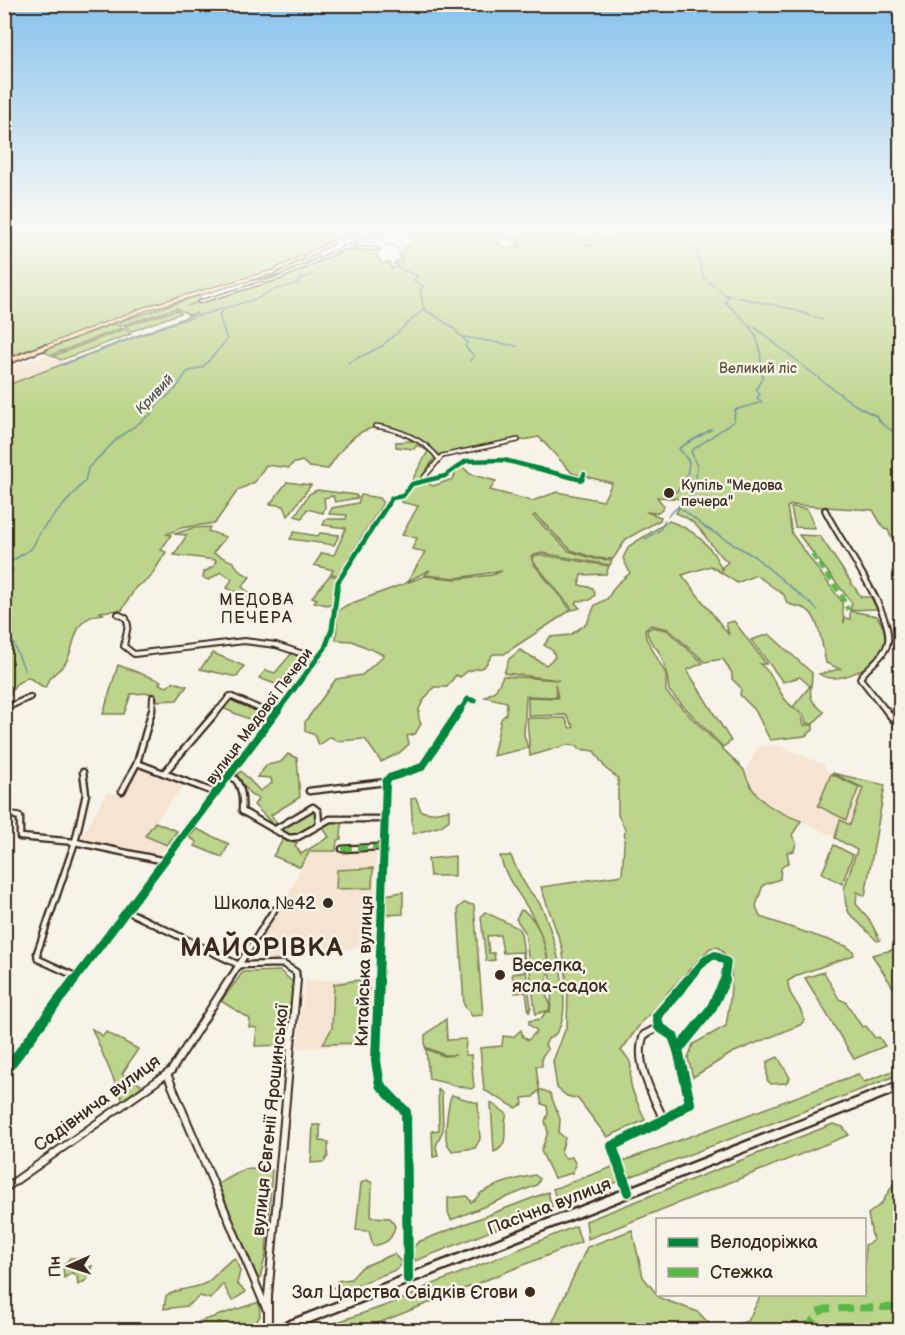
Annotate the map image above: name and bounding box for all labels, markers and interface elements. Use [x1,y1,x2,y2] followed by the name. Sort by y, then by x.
[719,360,797,377] park label: Великий ліс
[132,371,177,417] water label: Кривий
[681,477,784,510] place label: Купіль "Медова печера"
[662,486,676,500] marker: Купіль "Медова печера"
[219,591,295,628] district label: МЕДОВА ПЕЧЕРА
[202,644,317,789] street label: вулиця Медової Печери
[213,893,316,914] place label: Школа №42
[351,895,378,1047] street label: Китайська вулиця
[321,896,335,910] marker: Школа №42
[180,931,344,964] district label: МАЙОРІВКА
[512,955,608,997] place label: Веселка, ясла-садок
[493,968,507,982] marker: Веселка, ясла-садок
[248,1002,293,1237] street label: вулиця Євгенії Ярошинської
[30,1050,165,1156] street label: Садівнича вулиця
[484,1173,614,1240] street label: Пасічна вулиця
[656,1218,866,1296] legend
[710,1232,818,1253] text: Велодоріжка
[39,1236,99,1296] north arrow
[45,1256,66,1278] text: Пн
[710,1262,773,1283] text: Стежка
[292,1282,518,1303] place label: Зал Царства Свідків Єгови
[523,1285,537,1299] marker: Зал Царства Свідків Єгови

